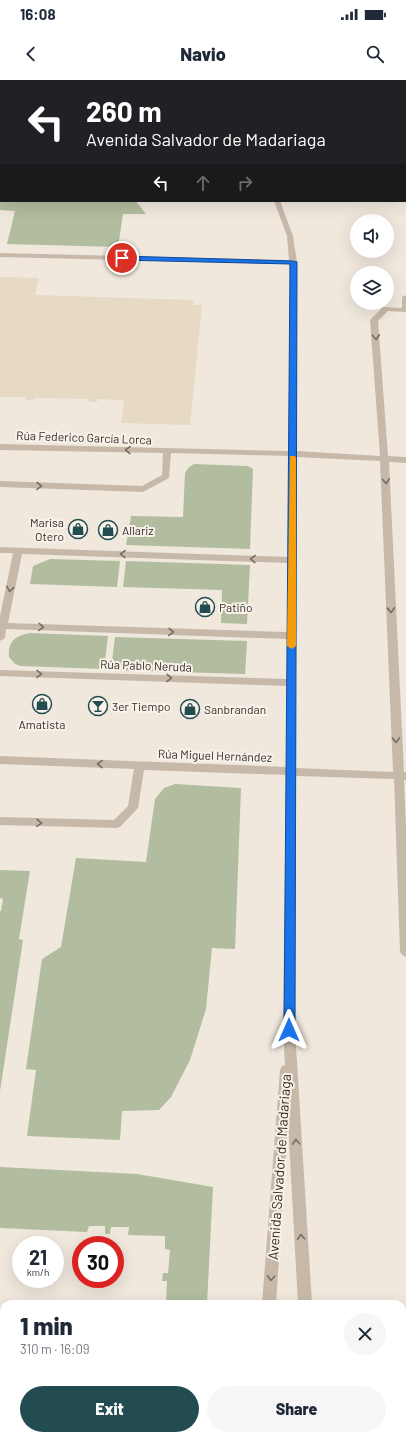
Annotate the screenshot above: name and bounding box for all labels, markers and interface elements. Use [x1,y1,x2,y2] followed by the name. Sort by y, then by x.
[20,5,56,23] text: 16:08
[20,43,42,65] icon: back
[180,43,226,65] text: Navio
[364,43,386,65] icon: search
[86,94,162,128] text: 260 m
[20,96,72,148] icon: left
[86,128,326,150] text: Avenida Salvador de Madariaga
[150,172,172,194] icon: left
[192,172,214,194] icon: ahead
[234,172,256,194] icon: right
[350,214,394,310] map controls
[350,214,394,258] button: sound
[105,241,139,275] pin
[111,247,133,269] icon: arrive
[350,266,394,310] button: layers
[371,334,380,340] one-way arrow
[16,428,152,446] street label: Rúa Federico García Lorca
[125,446,131,455] one-way arrow
[382,478,390,484] one-way arrow
[36,481,42,490] one-way arrow
[30,515,64,543] place label: Marisa Otero
[67,518,89,540] shop icon: Marisa Otero
[97,519,119,541] shop icon: Allariz
[122,523,154,537] place label: Allariz
[120,550,126,558] one-way arrow
[250,554,256,563] one-way arrow
[6,586,15,592] one-way arrow
[194,596,216,618] shop icon: Patiño
[219,600,253,614] place label: Patiño
[387,607,396,613] one-way arrow
[38,623,44,632] one-way arrow
[168,627,174,636] one-way arrow
[100,656,192,674] street label: Rúa Pablo Neruda
[36,670,42,678] one-way arrow
[166,674,172,683] one-way arrow
[31,693,53,715] shop icon: Amatista
[87,695,109,717] bar icon: 3er Tiempo
[179,698,201,720] shop icon: Sanbrandan
[112,699,170,713] place label: 3er Tiempo
[204,702,266,716] place label: Sanbrandan
[19,717,65,731] place label: Amatista
[392,737,401,743] one-way arrow
[158,746,272,764] street label: Rúa Miguel Hernández
[97,760,103,768] one-way arrow
[36,818,42,827] one-way arrow
[268,1009,310,1051] position arrow
[264,1073,294,1261] street label: Avenida Salvador de Madariaga
[292,1139,300,1145] one-way arrow
[297,1234,306,1240] one-way arrow
[72,1236,124,1288] speed limit sign: 30
[29,1245,47,1269] text: 21
[27,1266,49,1278] text: km/h
[267,1275,276,1281] one-way arrow
[20,1311,73,1340] text: 1 min
[344,1313,386,1355] button: close
[20,1341,90,1357] text: 310 m · 16:09
[20,1386,199,1432] button: Exit
[207,1386,386,1432] button: Share

